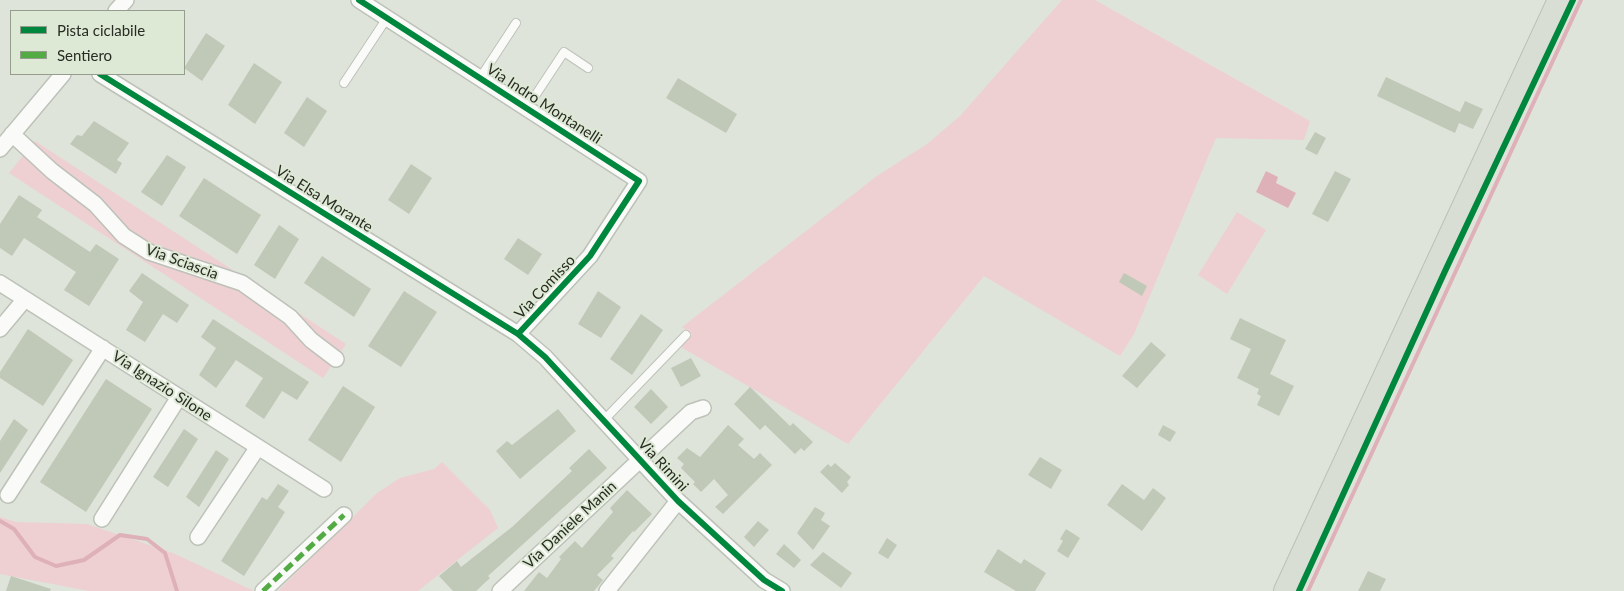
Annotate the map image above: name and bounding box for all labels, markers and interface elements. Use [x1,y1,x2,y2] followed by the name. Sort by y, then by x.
[10,10,185,75] legend
[57,21,145,39] text: Pista ciclabile
[57,46,112,64] text: Sentiero
[483,60,605,148] street label: Via Indro Montanelli
[272,162,376,236] street label: Via Elsa Morante
[143,241,221,283] street label: Via Sciascia
[511,251,579,323] street label: Via Comisso
[109,347,215,425] street label: Via Ignazio Silone
[634,435,692,495] street label: Via Rimini
[520,477,620,573] street label: Via Daniele Manin

